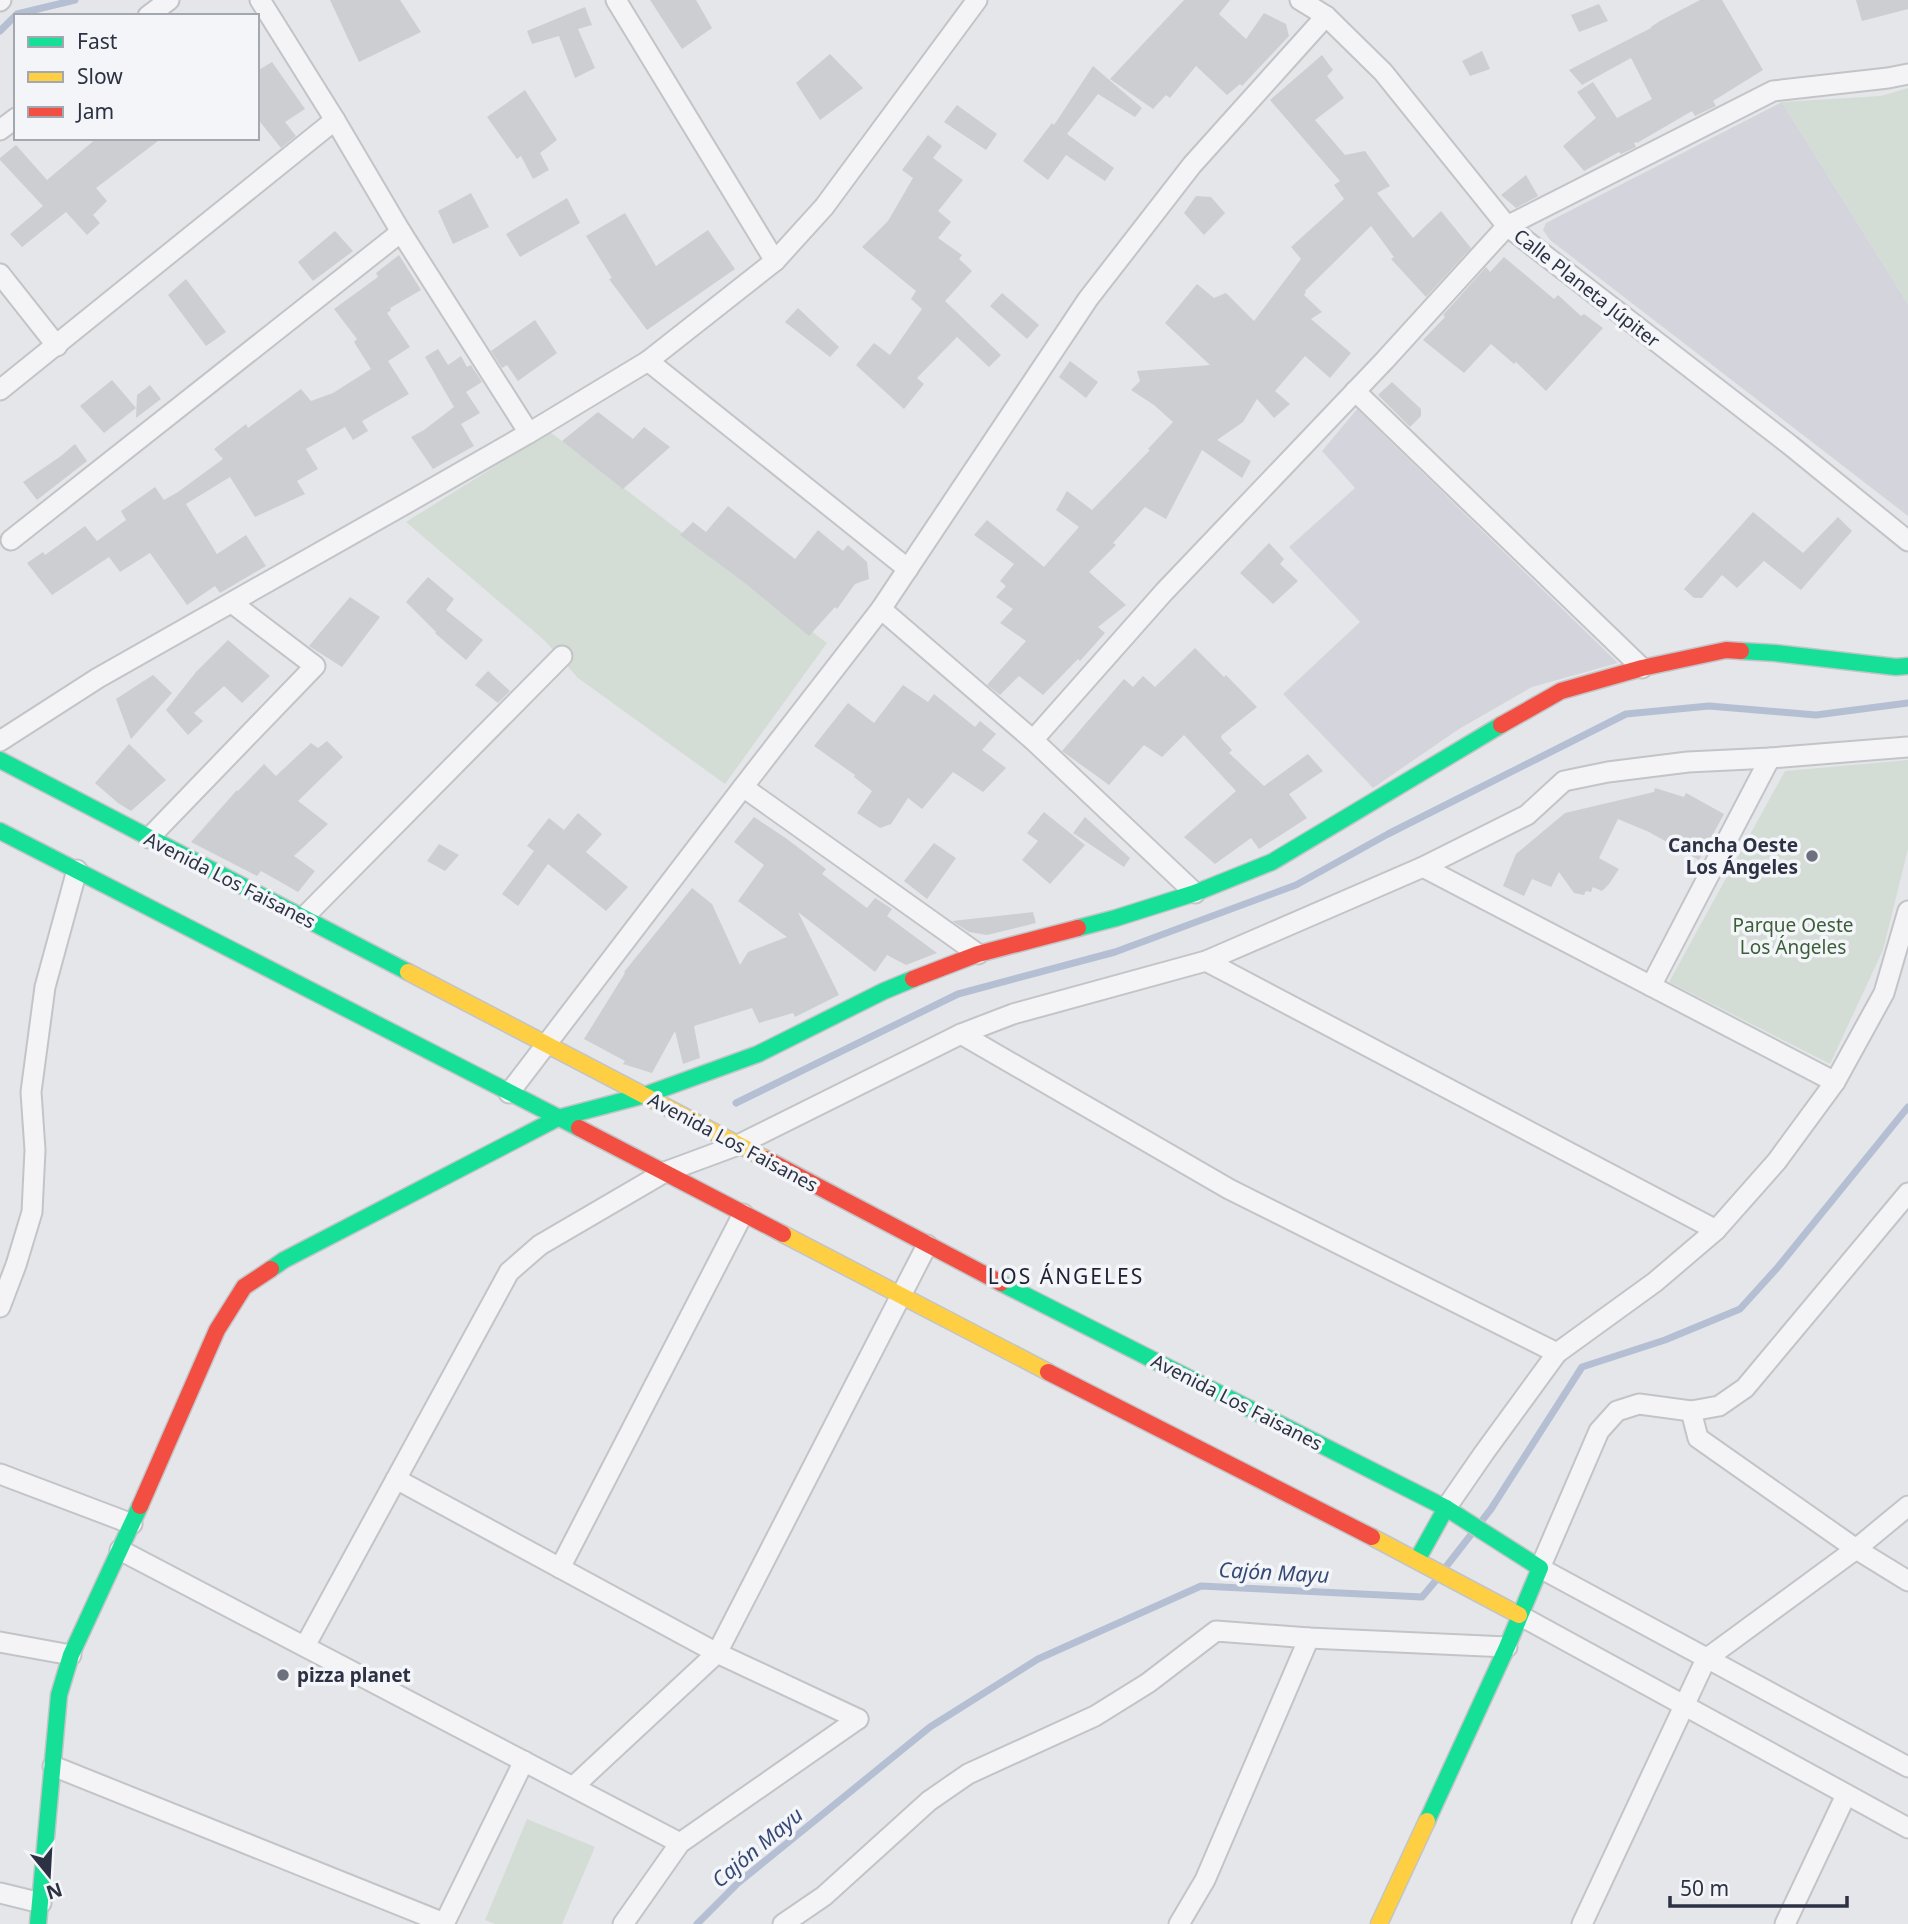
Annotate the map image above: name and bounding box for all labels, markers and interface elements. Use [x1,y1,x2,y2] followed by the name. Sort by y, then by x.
[14,14,259,140] legend
[77,27,118,55] text: Fast
[77,62,123,90] text: Slow
[75,97,114,125] text: Jam
[1508,223,1666,353] street label: Calle Planeta Júpiter
[140,826,320,934] street label: Avenida Los Faisanes
[1668,832,1798,880] place label: Cancha Oeste Los Ángeles
[1804,848,1820,864] marker: Cancha Oeste Los Ángeles
[1733,912,1853,960] park label: Parque Oeste Los Ángeles
[644,1086,822,1198] street label: Avenida Los Faisanes
[988,1262,1144,1290] district label: LOS ÁNGELES
[1147,1348,1327,1456] street label: Avenida Los Faisanes
[1218,1555,1330,1589] water label: Cajón Mayu
[297,1662,411,1688] place label: pizza planet
[275,1667,291,1683] marker: pizza planet
[706,1801,808,1893] water label: Cajón Mayu
[14,1840,84,1910] north arrow
[1670,1864,1847,1908] scale bar
[1680,1874,1729,1902] text: 50 m
[43,1876,66,1906] text: N

